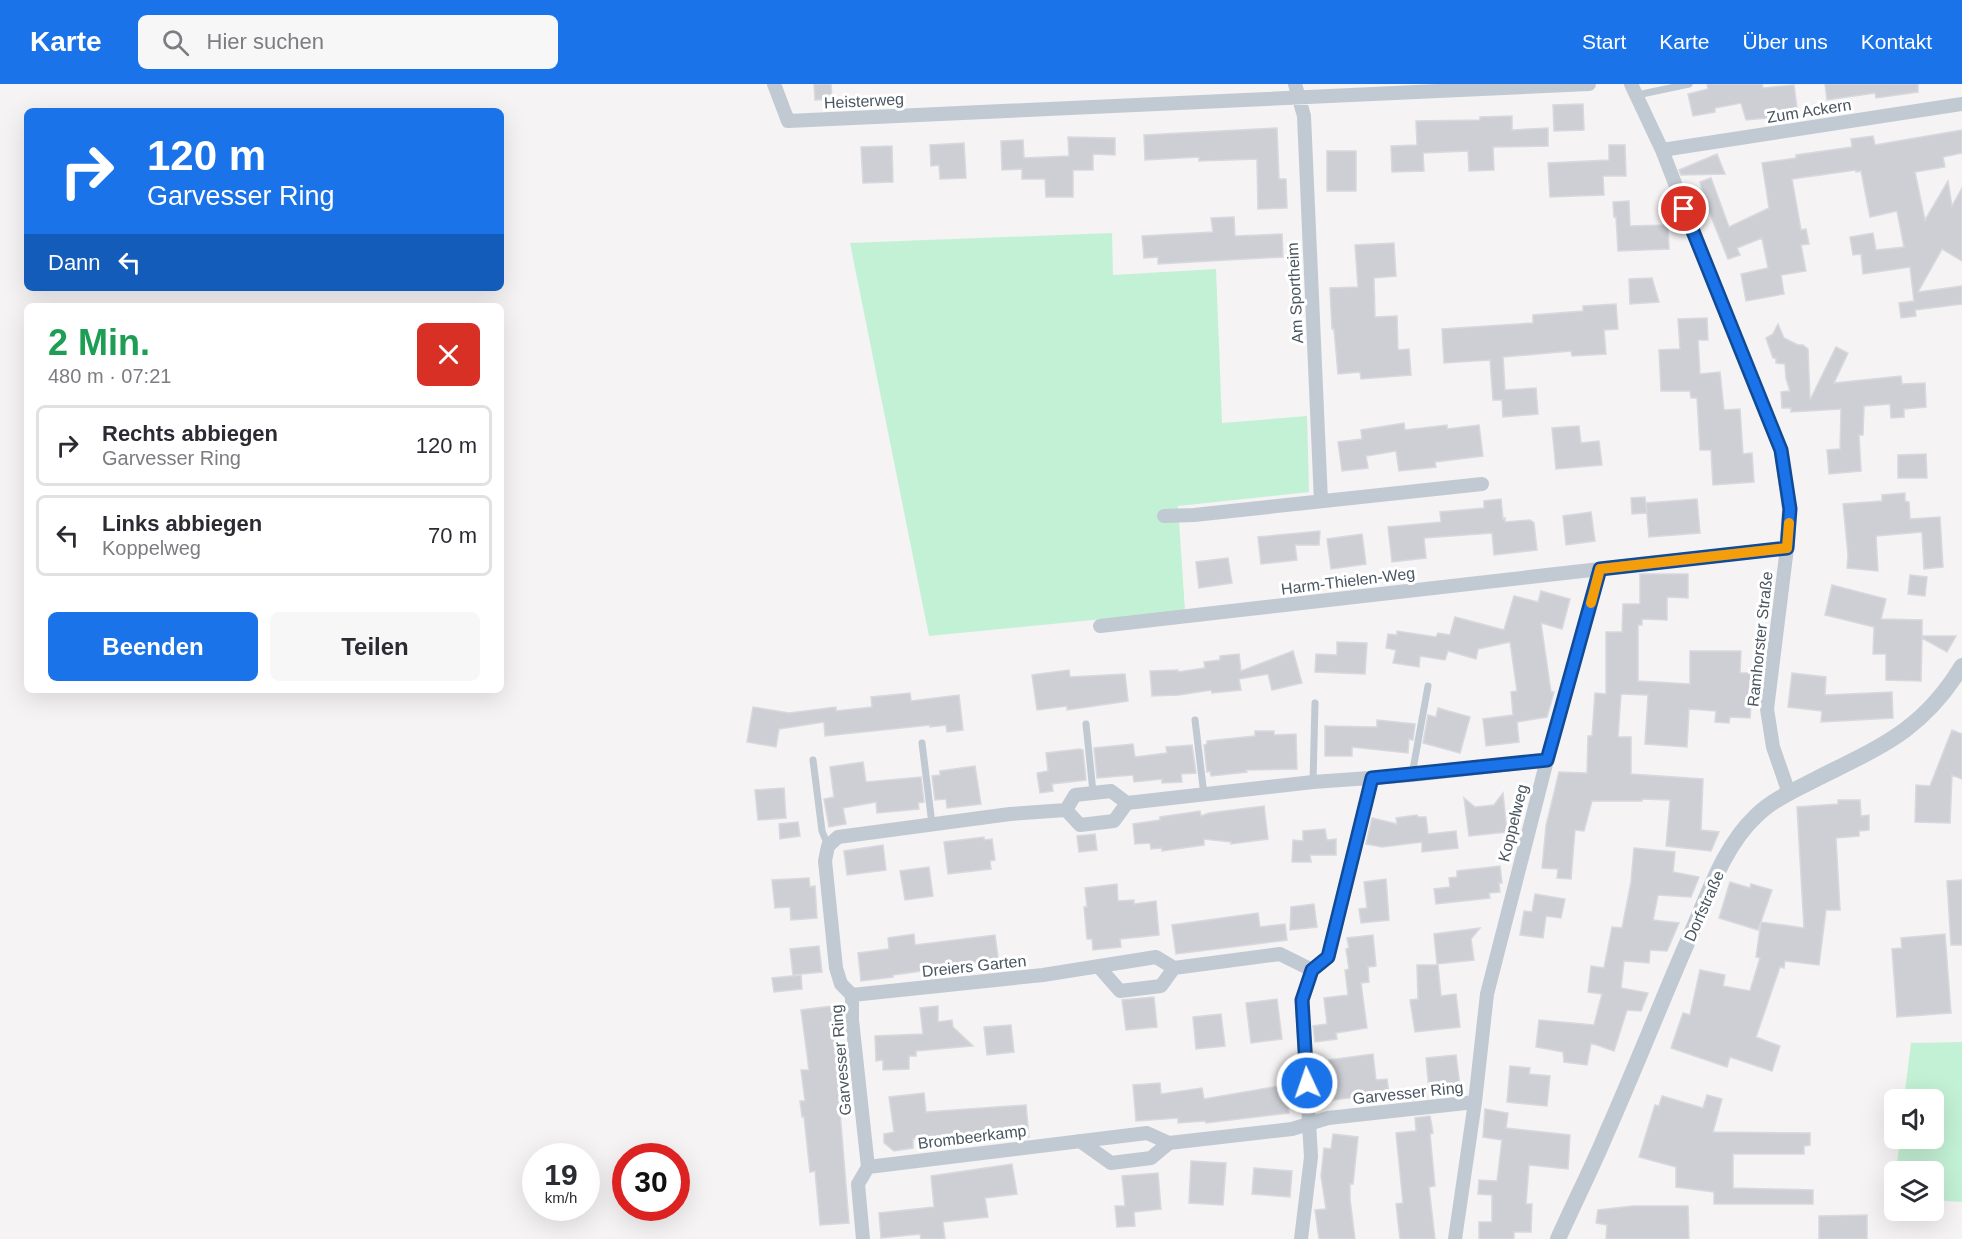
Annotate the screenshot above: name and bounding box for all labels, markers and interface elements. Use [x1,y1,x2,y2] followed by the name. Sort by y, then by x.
[138,15,558,69] search box
[30,26,102,57] text: Karte
[159,26,192,59] icon: search
[207,29,324,54] text: Hier suchen
[1582,30,1626,53] text: Start
[1659,30,1710,53] text: Karte
[1743,30,1828,53] text: Über uns
[1861,30,1932,53] text: Kontakt
[824,90,904,112] street label: Heisterweg
[1766,96,1852,126] street label: Zum Ackern
[48,132,126,210] icon: right
[147,132,266,179] text: 120 m
[147,181,335,211] text: Garvesser Ring
[1658,183,1709,234] pin
[1667,192,1700,225] icon: arrive
[1284,242,1306,344] street label: Am Sportheim
[113,246,146,279] icon: left
[48,250,101,275] text: Dann
[48,322,150,363] text: 2 Min.
[417,323,480,386] button: close
[48,365,171,387] text: 480 m · 07:21
[102,421,278,446] text: Rechts abbiegen
[51,429,84,462] icon: right
[416,433,477,458] text: 120 m
[102,447,241,469] text: Garvesser Ring
[102,511,262,536] text: Links abbiegen
[51,519,84,552] icon: left
[428,523,477,548] text: 70 m
[102,537,201,559] text: Koppelweg
[1280,564,1416,598] street label: Harm-Thielen-Weg
[1744,570,1776,708] street label: Ramhorster Straße
[48,612,258,681] button: Beenden
[270,612,480,681] button: Teilen
[1495,783,1531,863] street label: Koppelweg
[1681,868,1727,944] street label: Dorfstraße
[921,952,1027,980] street label: Dreiers Garten
[828,1004,854,1116] street label: Garvesser Ring
[1275,1051,1339,1115] position arrow
[1352,1079,1464,1107] street label: Garvesser Ring
[1884,1089,1944,1221] map controls
[1884,1089,1944,1149] button: sound
[917,1122,1027,1152] street label: Brombeerkamp
[612,1143,690,1221] speed limit sign: 30
[544,1158,578,1191] text: 19
[1884,1161,1944,1221] button: layers
[545,1189,577,1206] text: km/h

